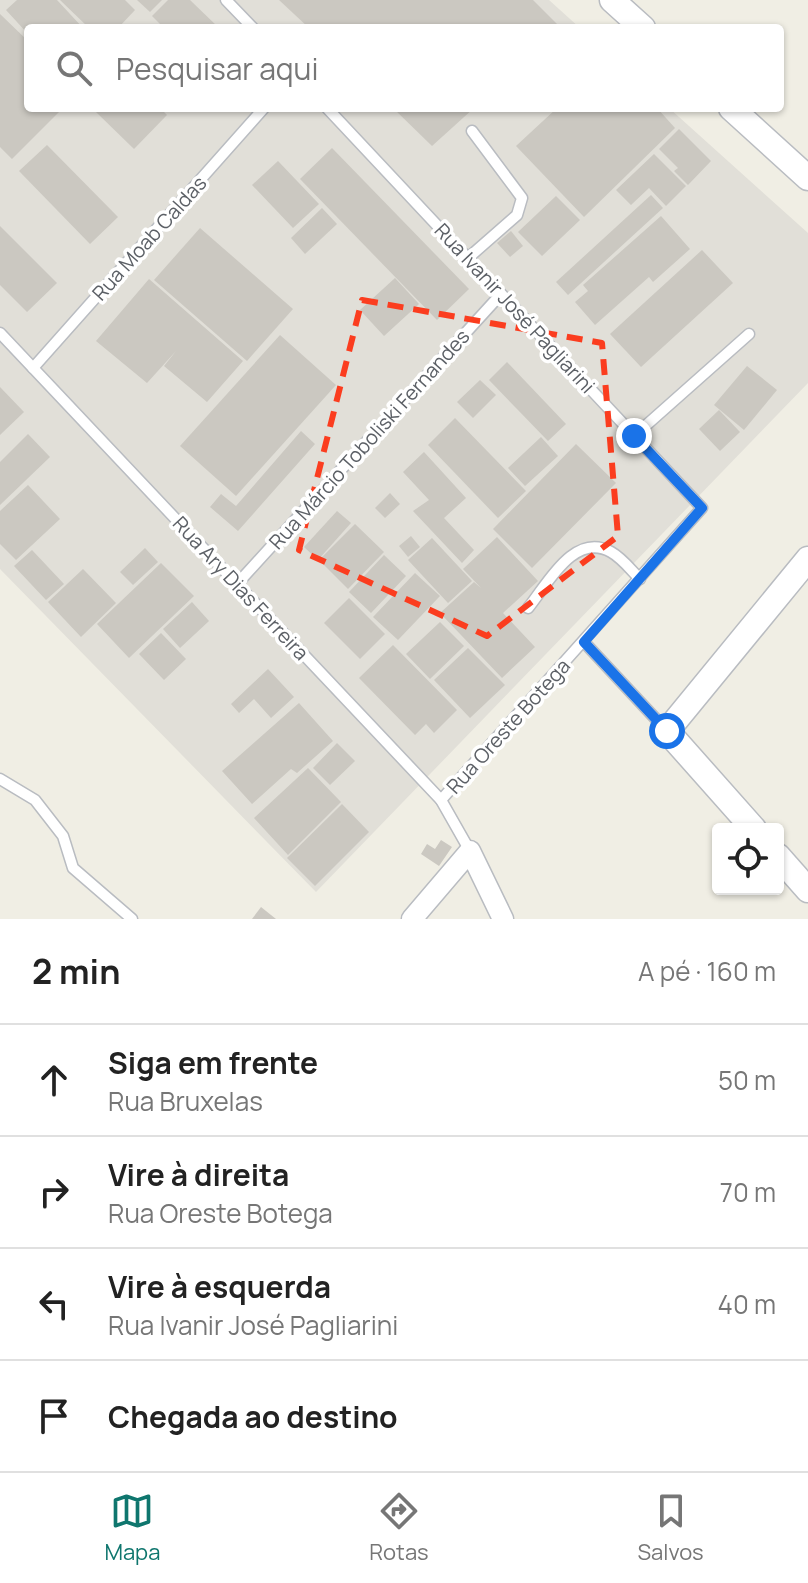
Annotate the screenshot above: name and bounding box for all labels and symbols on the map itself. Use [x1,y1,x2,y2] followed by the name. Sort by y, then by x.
[86,170,212,306] street label: Rua Moab Caldas
[429,217,601,399] street label: Rua Ivanir José Pagliarini
[263,323,475,555] street label: Rua Márcio Toboliski Fernandes
[616,418,652,454] route end
[167,510,315,666] street label: Rua Ary Dias Ferreira
[440,653,576,799] street label: Rua Oreste Botega
[649,713,685,749] route start

